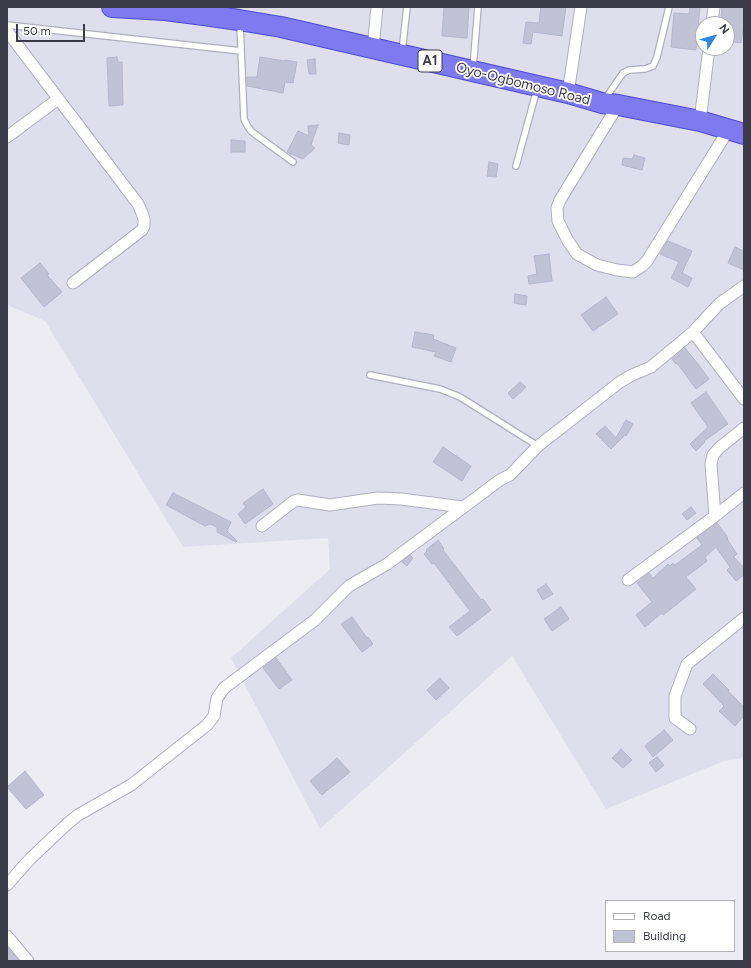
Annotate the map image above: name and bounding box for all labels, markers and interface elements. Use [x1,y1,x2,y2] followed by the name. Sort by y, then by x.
[18,16,87,42] scale bar
[695,16,735,56] north arrow
[716,22,732,36] text: N
[23,24,51,38] text: 50 m
[418,50,442,72] road number: A1
[454,59,592,109] street label: Oyo-Ogbomoso Road
[605,900,735,952] legend
[643,909,671,923] text: Road
[643,929,686,943] text: Building

